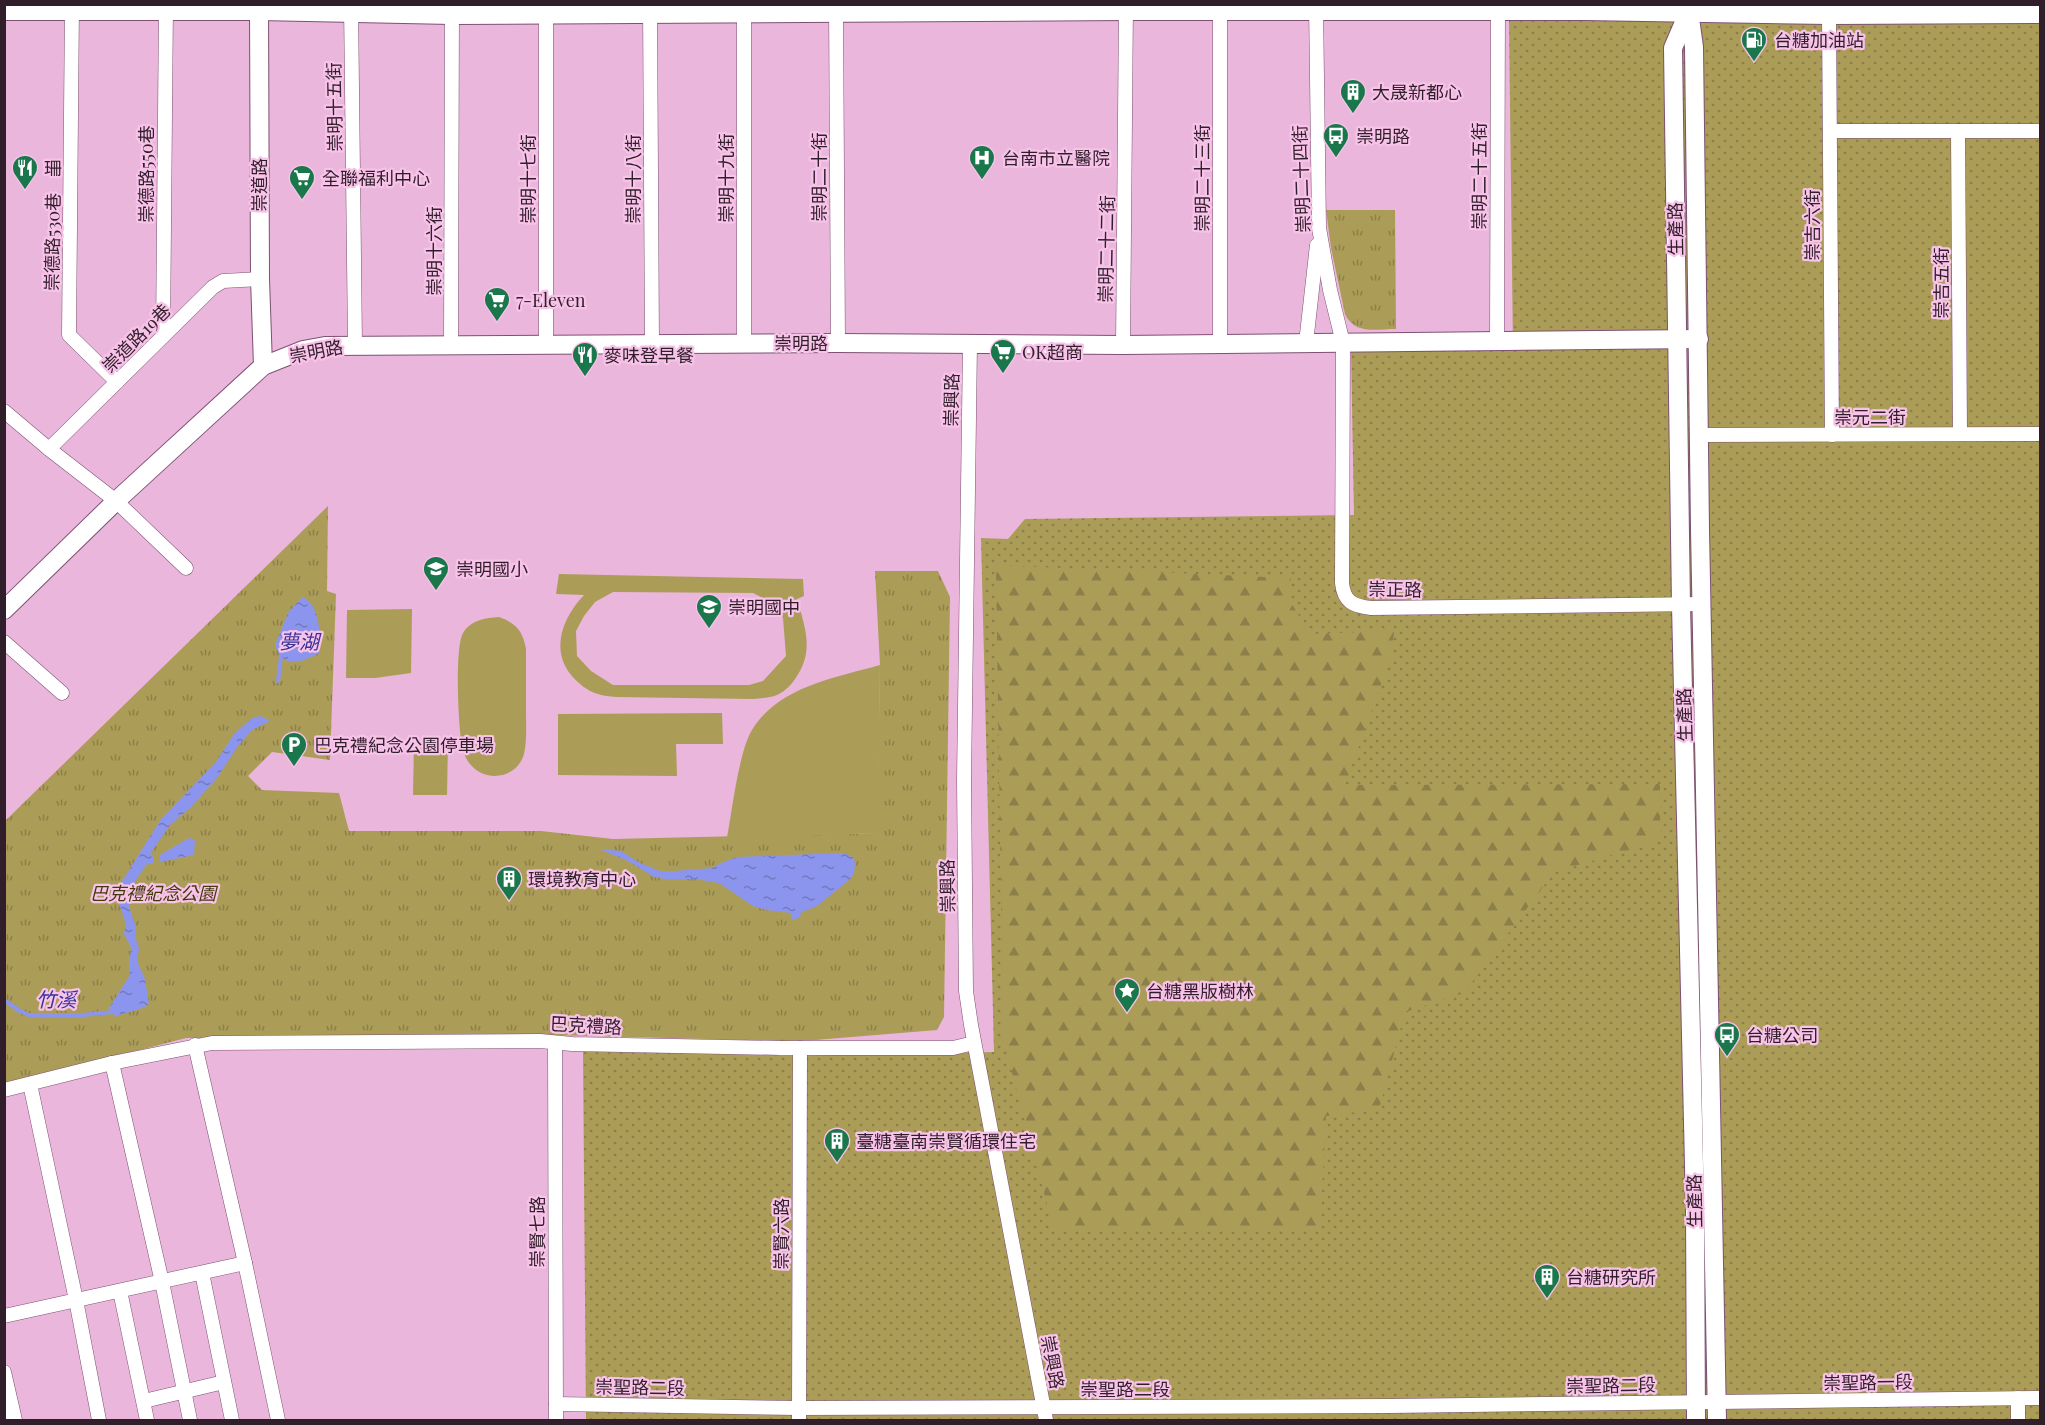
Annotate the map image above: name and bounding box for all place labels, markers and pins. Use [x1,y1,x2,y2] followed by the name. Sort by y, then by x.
[1739,25,1769,63] fuel station icon: 台糖加油站
[1774,28,1864,52] place label: 台糖加油站
[1338,77,1368,115] building icon: 大晟新都心
[1372,80,1462,104] place label: 大晟新都心
[1321,121,1351,159] bus stop icon: 崇明路
[1356,124,1410,148] place label: 崇明路
[967,143,997,181] hospital icon: 台南市立醫院
[1002,146,1110,170] place label: 台南市立醫院
[10,153,40,191] restaurant icon: 珊
[44,156,62,180] place label: 珊
[287,163,317,201] supermarket icon: 全聯福利中心
[322,166,430,190] place label: 全聯福利中心
[482,285,512,323] supermarket icon: 7-Eleven
[516,288,586,312] place label: 7-Eleven
[988,337,1018,375] supermarket icon: OK超商
[570,340,600,378] restaurant icon: 麥味登早餐
[1022,340,1083,364] place label: OK超商
[604,343,694,367] place label: 麥味登早餐
[421,554,451,592] school or university icon: 崇明國小
[456,557,528,581] place label: 崇明國小
[694,592,724,630] school or university icon: 崇明國中
[728,595,800,619] place label: 崇明國中
[279,730,309,768] parking icon: 巴克禮紀念公園停車場
[314,733,494,757] place label: 巴克禮紀念公園停車場
[494,864,524,902] building icon: 環境教育中心
[528,867,636,891] place label: 環境教育中心
[1112,976,1142,1014] place icon: 台糖黑版樹林
[1146,979,1254,1003] place label: 台糖黑版樹林
[1712,1020,1742,1058] bus stop icon: 台糖公司
[1746,1023,1818,1047] place label: 台糖公司
[822,1126,852,1164] building icon: 臺糖臺南崇賢循環住宅
[856,1129,1036,1153] place label: 臺糖臺南崇賢循環住宅
[1532,1262,1562,1300] building icon: 台糖研究所
[1566,1265,1656,1289] place label: 台糖研究所

